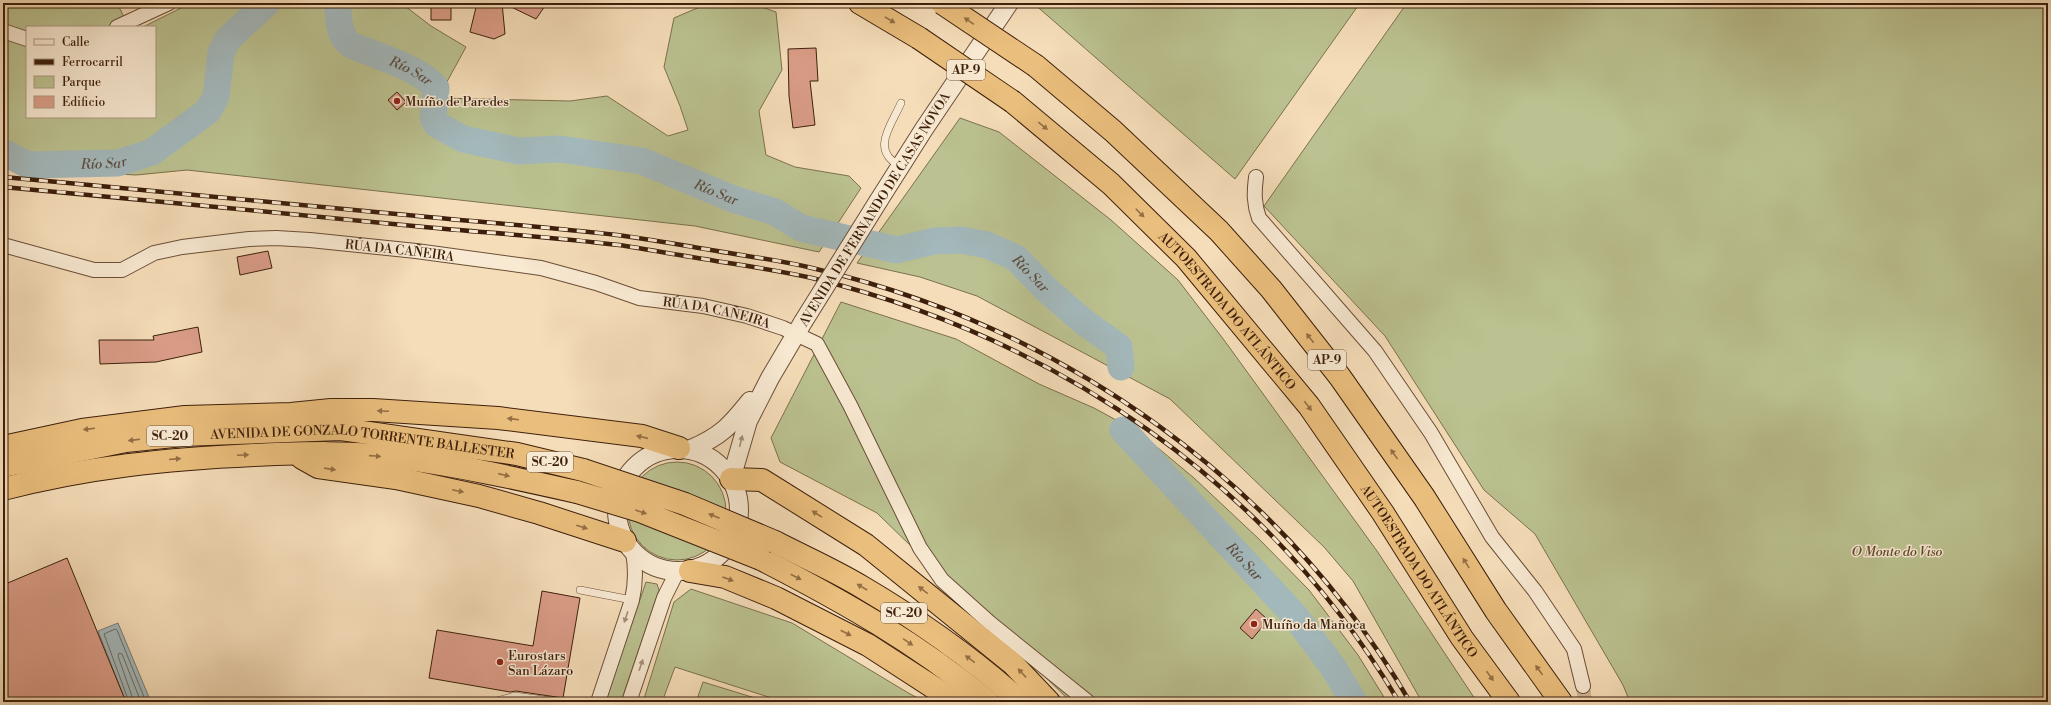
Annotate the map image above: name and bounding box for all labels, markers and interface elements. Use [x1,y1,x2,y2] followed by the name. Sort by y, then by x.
[884,17,896,24] one-way arrow
[963,17,974,25] one-way arrow
[26,26,156,118] legend
[62,35,89,50] text: Calle
[386,52,437,91] water label: Río Sar
[62,55,123,70] text: Ferrocarril
[947,60,985,80] road number: AP-9
[62,75,101,90] text: Parque
[795,89,954,330] street label: AVENIDA DE FERNANDO DE CASAS NOVOA
[405,94,509,110] place label: Muíño de Paredes
[62,95,105,110] text: Edificio
[392,96,402,106] marker: Muíño de Paredes
[1038,122,1048,131] one-way arrow
[80,152,131,174] water label: Río Sar
[690,175,741,210] water label: Río Sar
[1135,208,1145,218] one-way arrow
[1154,228,1299,393] street label: AUTOESTRADA DO ATLÁNTICO
[344,237,456,265] street label: RÚA DA CAÑEIRA
[1007,250,1053,298] water label: Río Sar
[662,294,773,333] street label: RÚA DA CAÑEIRA
[1305,332,1314,343] one-way arrow
[1308,350,1346,370] road number: AP-9
[1304,400,1313,411] one-way arrow
[377,407,389,414] one-way arrow
[507,416,519,423] one-way arrow
[209,422,516,463] street label: AVENIDA DE GONZALO TORRENTE BALLESTER
[83,426,95,432] one-way arrow
[147,426,193,446] road number: SC-20
[636,434,648,440] one-way arrow
[738,435,744,448] one-way arrow
[128,437,140,444] one-way arrow
[1390,449,1398,460] one-way arrow
[237,452,249,459] one-way arrow
[369,452,381,459] one-way arrow
[527,452,573,472] road number: SC-20
[169,456,181,463] one-way arrow
[324,466,336,472] one-way arrow
[498,472,510,478] one-way arrow
[1356,481,1481,661] street label: AUTOESTRADA DO ATLÁNTICO
[451,489,464,495] one-way arrow
[636,509,648,515] one-way arrow
[812,510,822,518] one-way arrow
[707,512,719,518] one-way arrow
[577,524,589,530] one-way arrow
[1221,538,1267,586] water label: Río Sar
[1852,544,1943,560] park label: O Monte do Viso
[1462,557,1469,569] one-way arrow
[790,573,801,580] one-way arrow
[722,576,734,582] one-way arrow
[857,583,867,591] one-way arrow
[917,586,928,594] one-way arrow
[881,603,927,623] road number: SC-20
[623,612,629,624] one-way arrow
[1262,617,1366,633] place label: Muíño da Mañoca
[1249,619,1259,629] marker: Muíño da Mañoca
[840,630,851,637] one-way arrow
[903,638,913,646] one-way arrow
[508,648,573,679] place label: Eurostars San Lázaro
[965,655,975,663] one-way arrow
[495,657,505,667] marker: Eurostars San Lázaro
[638,659,644,671] one-way arrow
[1535,665,1543,676] one-way arrow
[1018,669,1027,678] one-way arrow
[1486,671,1494,681] one-way arrow

